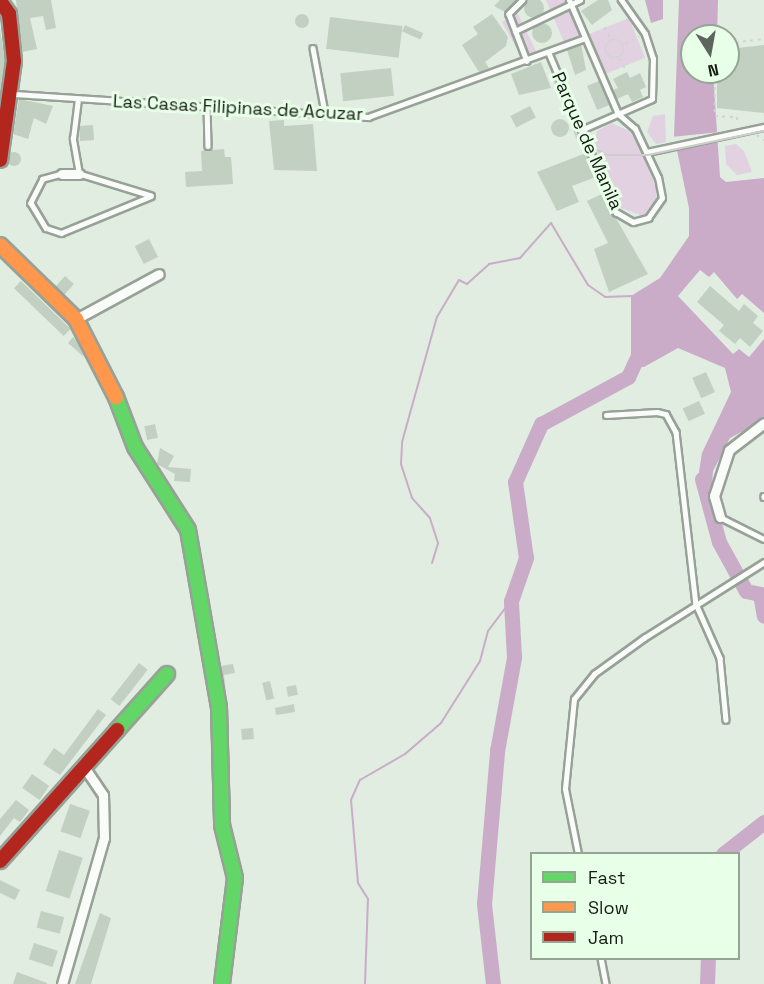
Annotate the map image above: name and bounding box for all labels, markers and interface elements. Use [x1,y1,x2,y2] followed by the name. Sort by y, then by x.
[680,24,740,84] north arrow
[706,59,720,82] text: N
[547,69,627,213] street label: Parque de Manila
[112,91,364,125] street label: Las Casas Filipinas de Acuzar
[530,852,740,960] legend
[588,866,625,889] text: Fast
[588,896,629,919] text: Slow
[588,926,624,949] text: Jam

